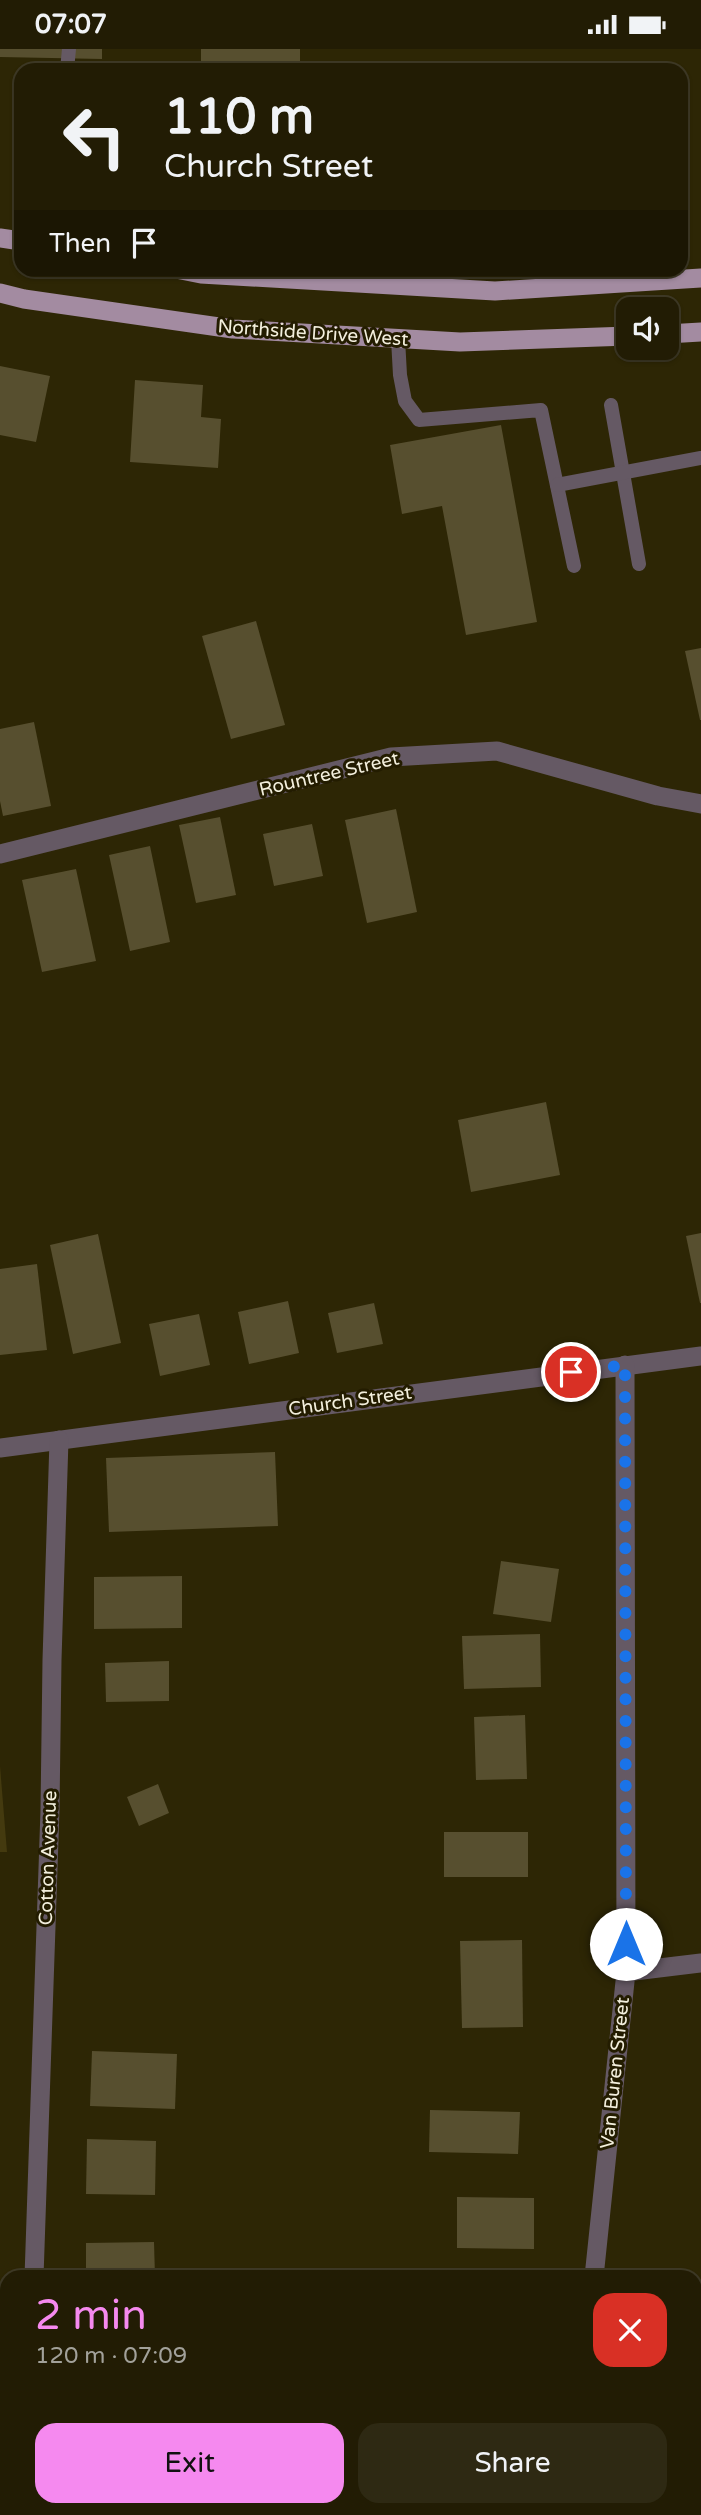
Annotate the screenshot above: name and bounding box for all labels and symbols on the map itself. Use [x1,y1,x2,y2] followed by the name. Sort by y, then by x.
[217,315,409,351] street label: Northside Drive West
[257,747,401,801] street label: Rountree Street
[541,1342,601,1402] pin
[287,1381,413,1421] street label: Church Street
[35,1790,61,1926] street label: Cotton Avenue
[589,1907,663,1981] position arrow
[596,1996,634,2150] street label: Van Buren Street

